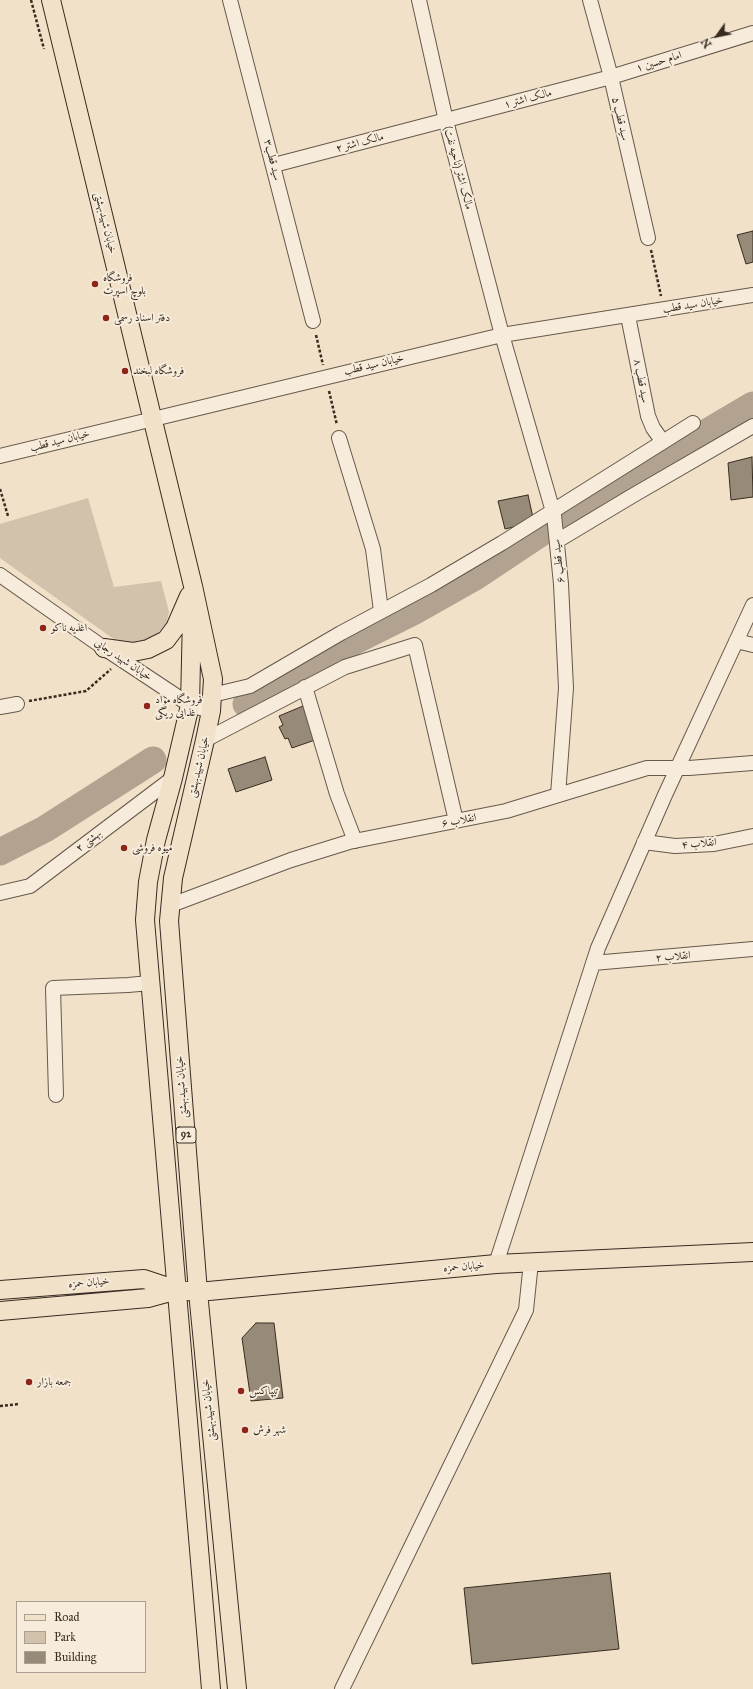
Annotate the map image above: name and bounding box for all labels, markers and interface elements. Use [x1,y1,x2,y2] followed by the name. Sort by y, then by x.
[697,16,737,56] north arrow
[699,35,715,50] text: N
[635,49,683,75] street label: امام حسین ۱
[503,86,553,112] street label: مالک اشتر ۱
[609,96,631,142] street label: سید قطب ۵
[441,125,475,211] street label: مالک اشتر (ناحیه نفت)
[335,130,385,156] street label: مالک اشتر ۲
[261,138,283,182] street label: سید قطب۳
[91,191,119,255] street label: خیابان شهیدبهشتی
[103,271,146,297] place label: فروشگاه بلوچ اسپرت
[90,279,100,289] marker: فروشگاه بلوچ اسپرت
[662,294,724,316] street label: خیابان سید قطب
[114,311,170,325] place label: دفتر اسناد رسمی
[101,313,111,323] marker: دفتر اسناد رسمی
[343,352,405,378] street label: خیابان سید قطب
[630,358,652,404] street label: سید قطب ۸
[133,364,184,378] place label: فروشگاه لبخند
[120,366,130,376] marker: فروشگاه لبخند
[29,427,91,455] street label: خیابان سید قطب
[550,538,568,584] street label: سید قطب ۶
[51,621,87,635] place label: اغذیه ناکو
[38,623,48,633] marker: اغذیه ناکو
[92,636,154,684] street label: خیابان شهید رجایی
[155,693,202,719] place label: فروشگاه مواد غذایی ریگی
[142,701,152,711] marker: فروشگاه مواد غذایی ریگی
[186,735,212,799] street label: خیابان شهیدبهشتی
[440,811,478,831] street label: انقلاب ۶
[73,827,105,855] street label: بهشتی ۲
[681,836,717,852] street label: انقلاب ۴
[132,841,172,855] place label: میوه فروشی
[119,843,129,853] marker: میوه فروشی
[655,949,691,965] street label: انقلاب ۲
[173,1055,191,1119] street label: خیابان شهیدبهشتی
[176,1127,196,1143] road number: 92
[443,1259,485,1275] street label: خیابان حمزه
[68,1275,110,1291] street label: خیابان حمزه
[37,1375,71,1389] place label: جمعه بازار
[24,1377,34,1387] marker: جمعه بازار
[199,1378,219,1442] street label: خیابان شهیدبهشتی
[249,1384,279,1398] place label: تیپاکس
[236,1386,246,1396] marker: تیپاکس
[253,1423,286,1437] place label: شهر فرش
[240,1425,250,1435] marker: شهر فرش
[16,1601,146,1673] legend
[54,1610,80,1624] text: Road
[54,1630,76,1644] text: Park
[54,1650,96,1664] text: Building

